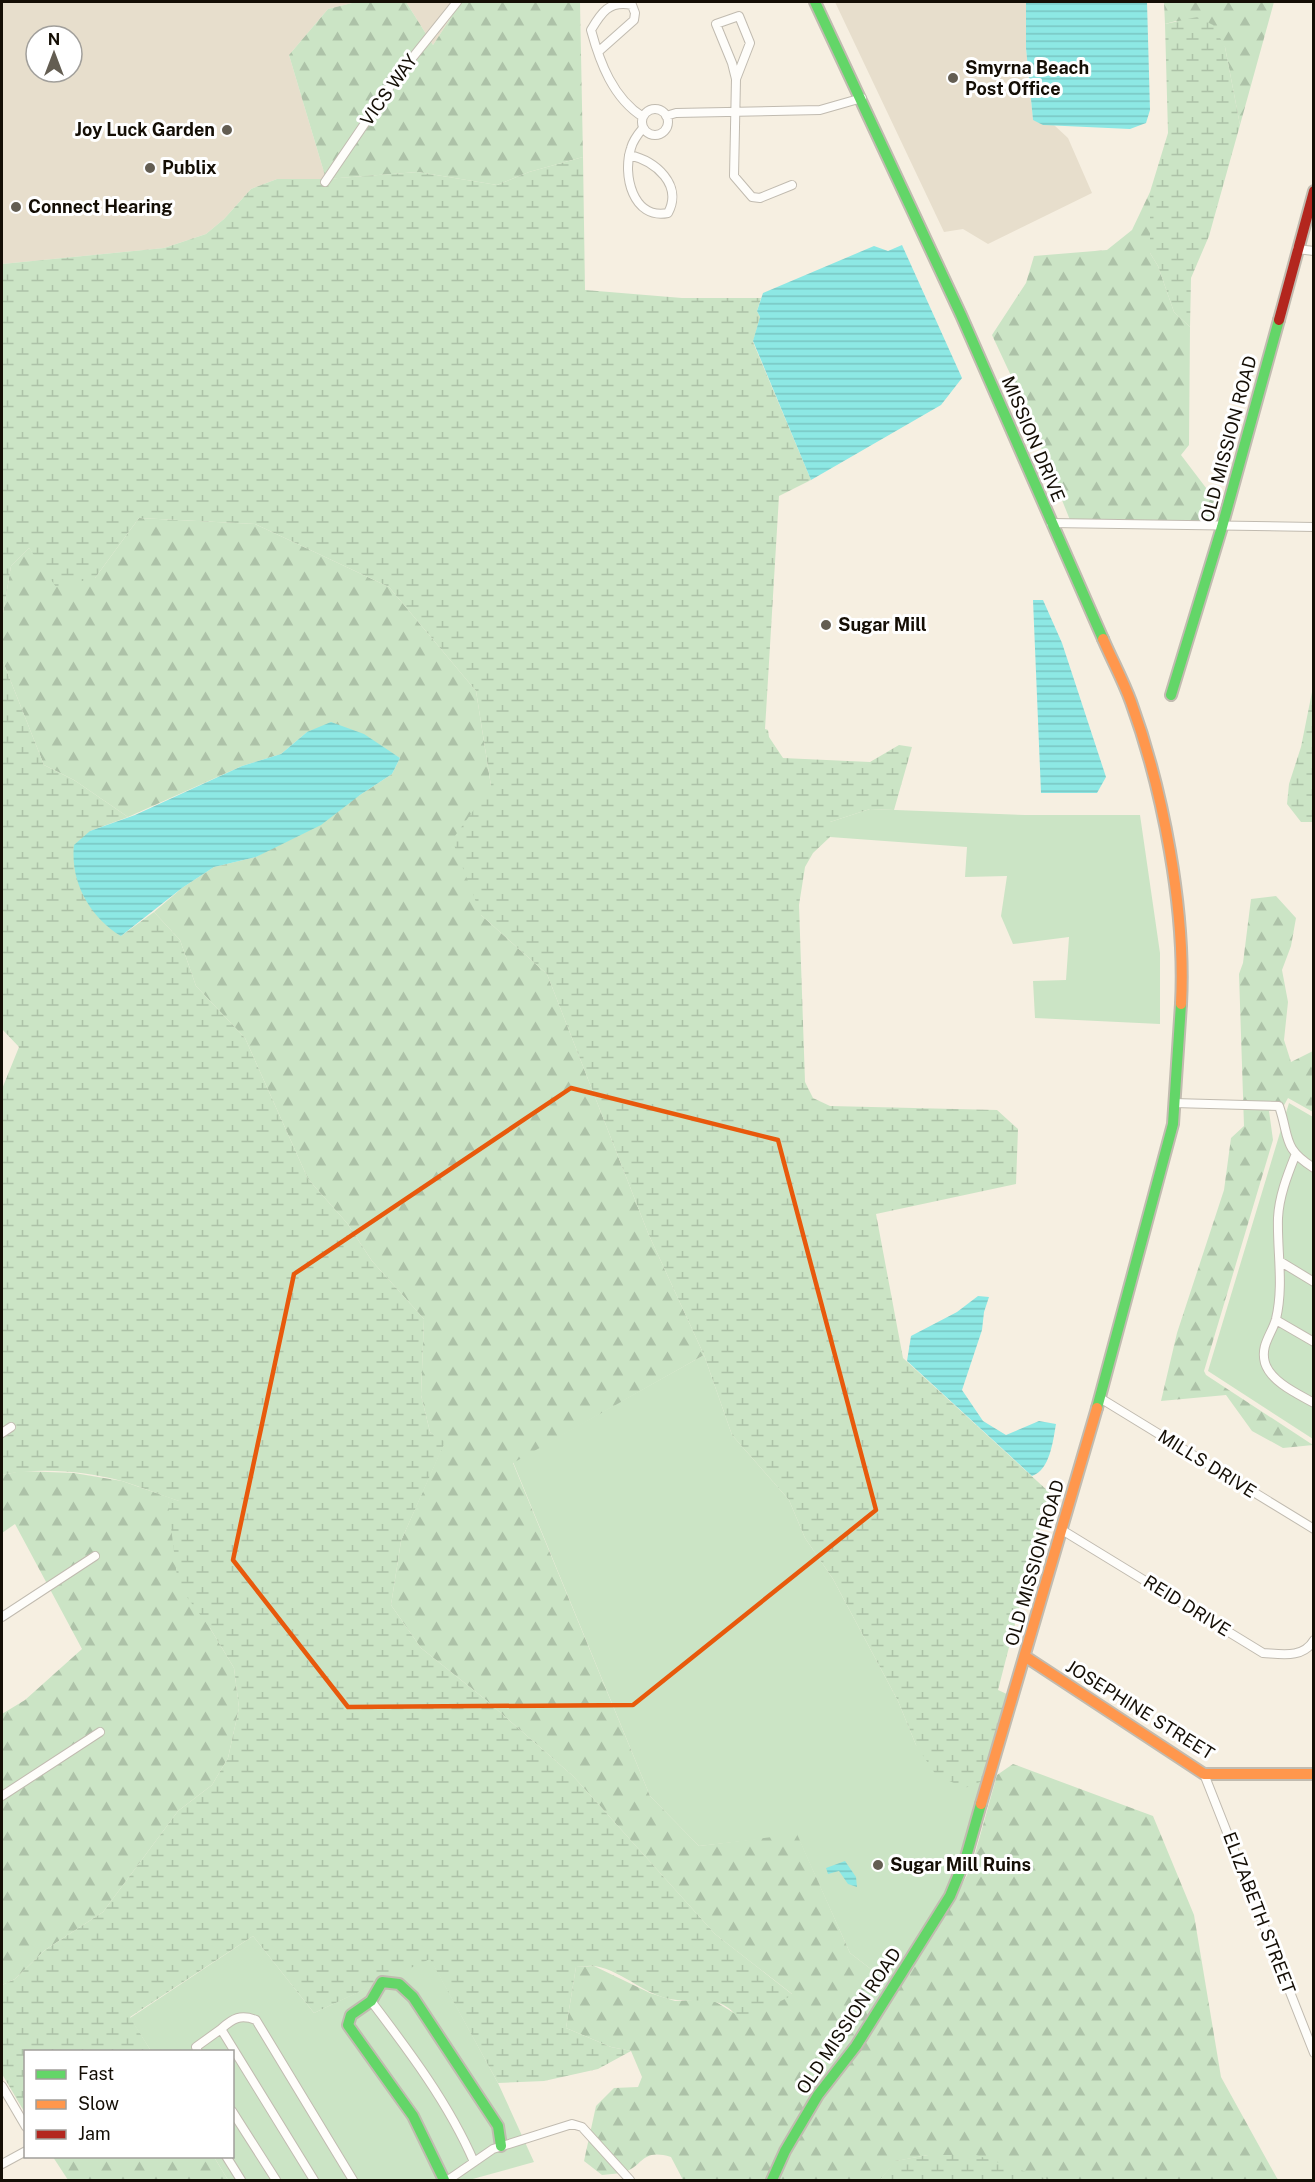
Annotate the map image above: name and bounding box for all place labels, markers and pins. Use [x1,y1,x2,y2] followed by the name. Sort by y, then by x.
[965,57,1089,99] place label: Smyrna Beach Post Office
[946,71,960,85] marker: Smyrna Beach Post Office
[75,119,215,140] place label: Joy Luck Garden
[220,123,234,137] marker: Joy Luck Garden
[162,157,217,178] place label: Publix
[143,161,157,175] marker: Publix
[28,196,173,217] place label: Connect Hearing
[9,200,23,214] marker: Connect Hearing
[838,614,927,635] place label: Sugar Mill
[819,618,833,632] marker: Sugar Mill
[890,1854,1031,1875] place label: Sugar Mill Ruins
[871,1858,885,1872] marker: Sugar Mill Ruins

